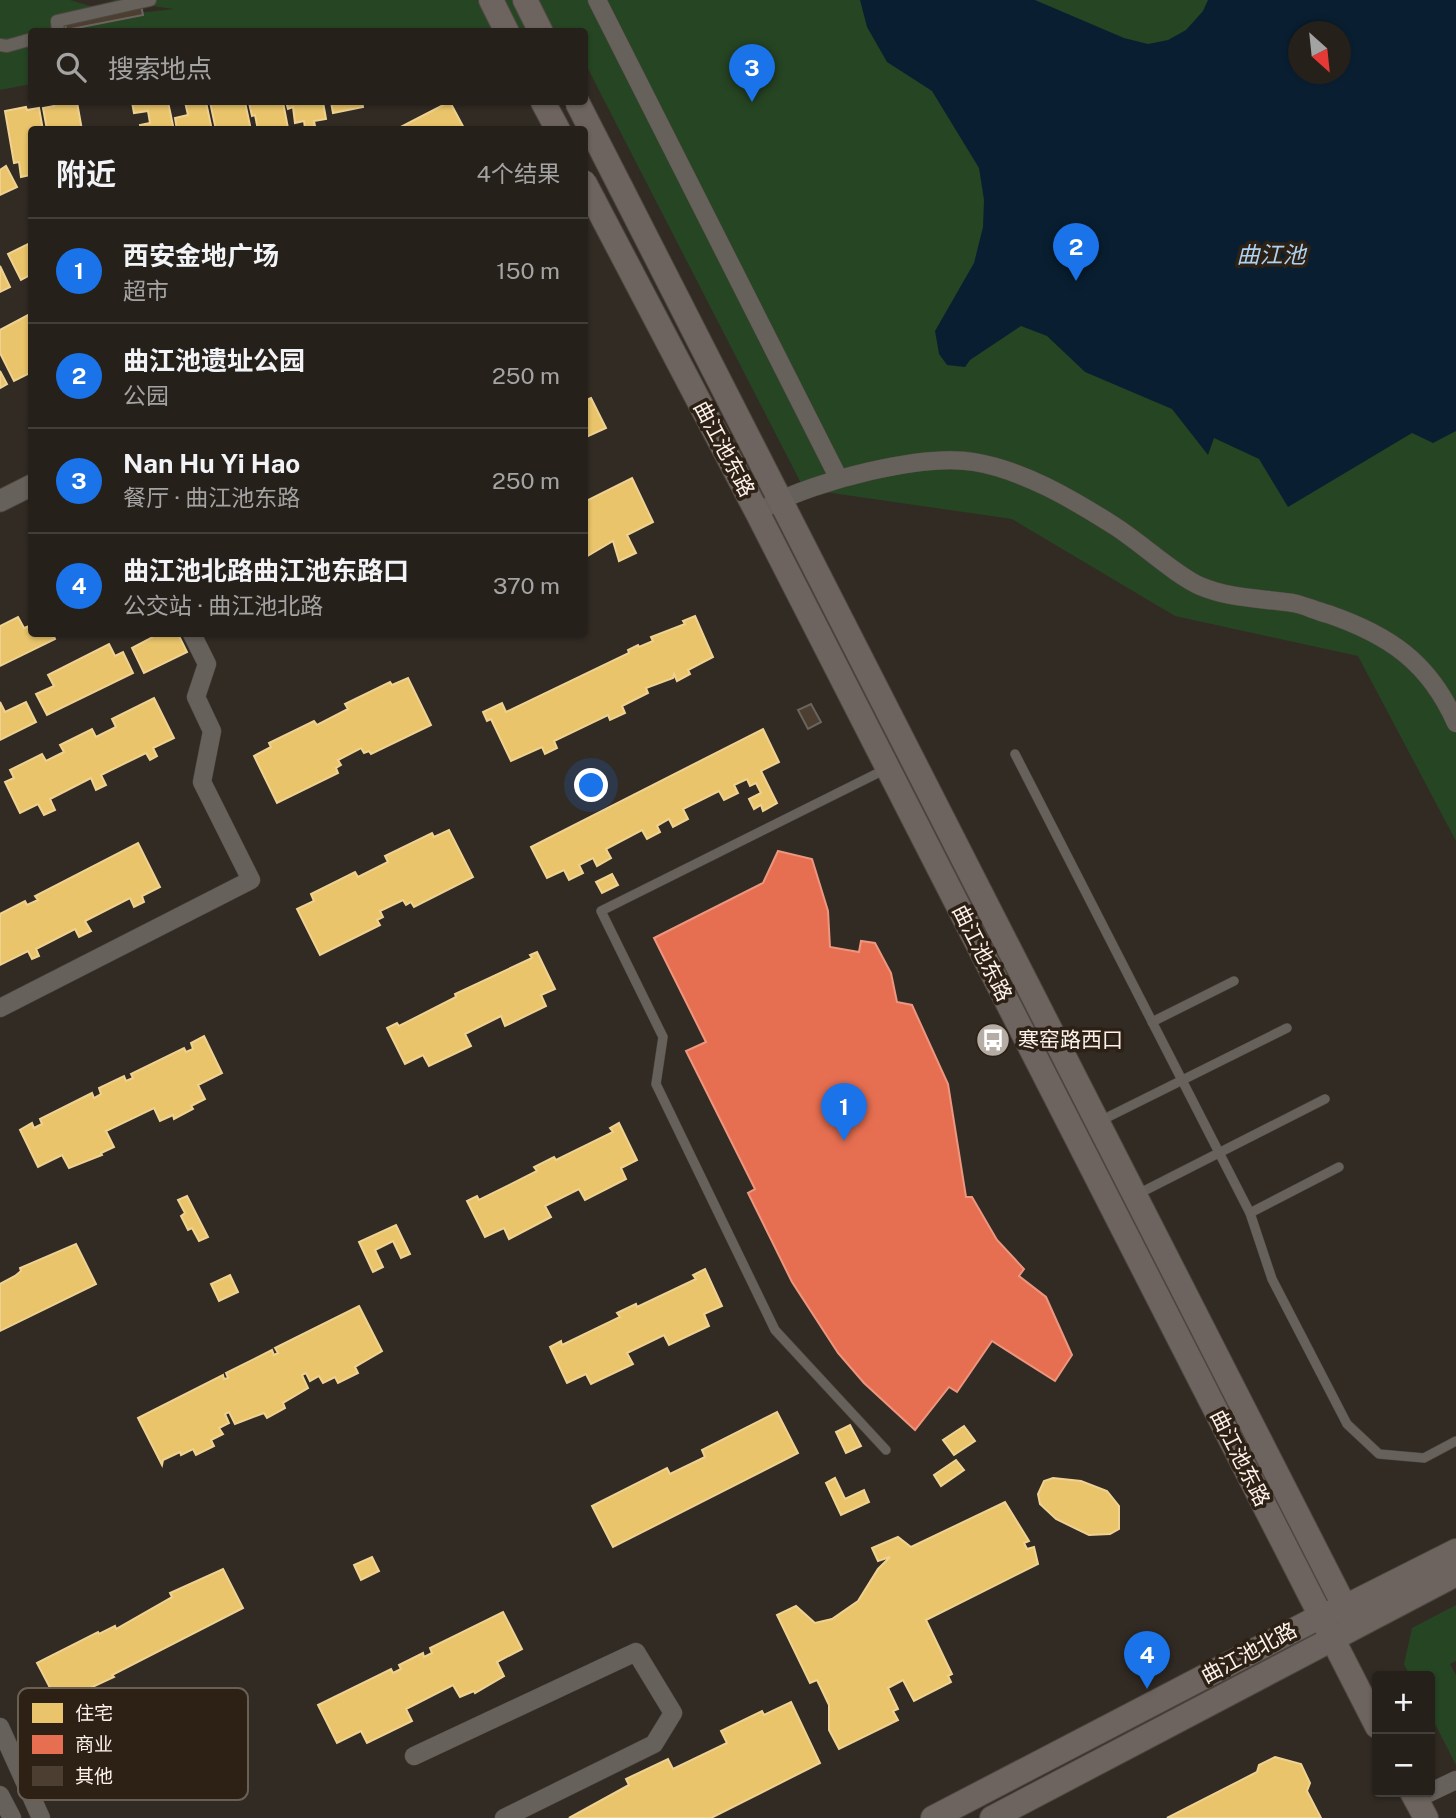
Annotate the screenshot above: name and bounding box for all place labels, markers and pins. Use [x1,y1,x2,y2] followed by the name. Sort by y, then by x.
[729,44,775,102] pin: 3
[1053,223,1099,281] pin: 2
[974,1021,1012,1059] bus stop icon: 寒窑路西口
[1018,1027,1123,1052] place label: 寒窑路西口
[821,1083,867,1141] pin: 1
[1124,1631,1170,1689] pin: 4

